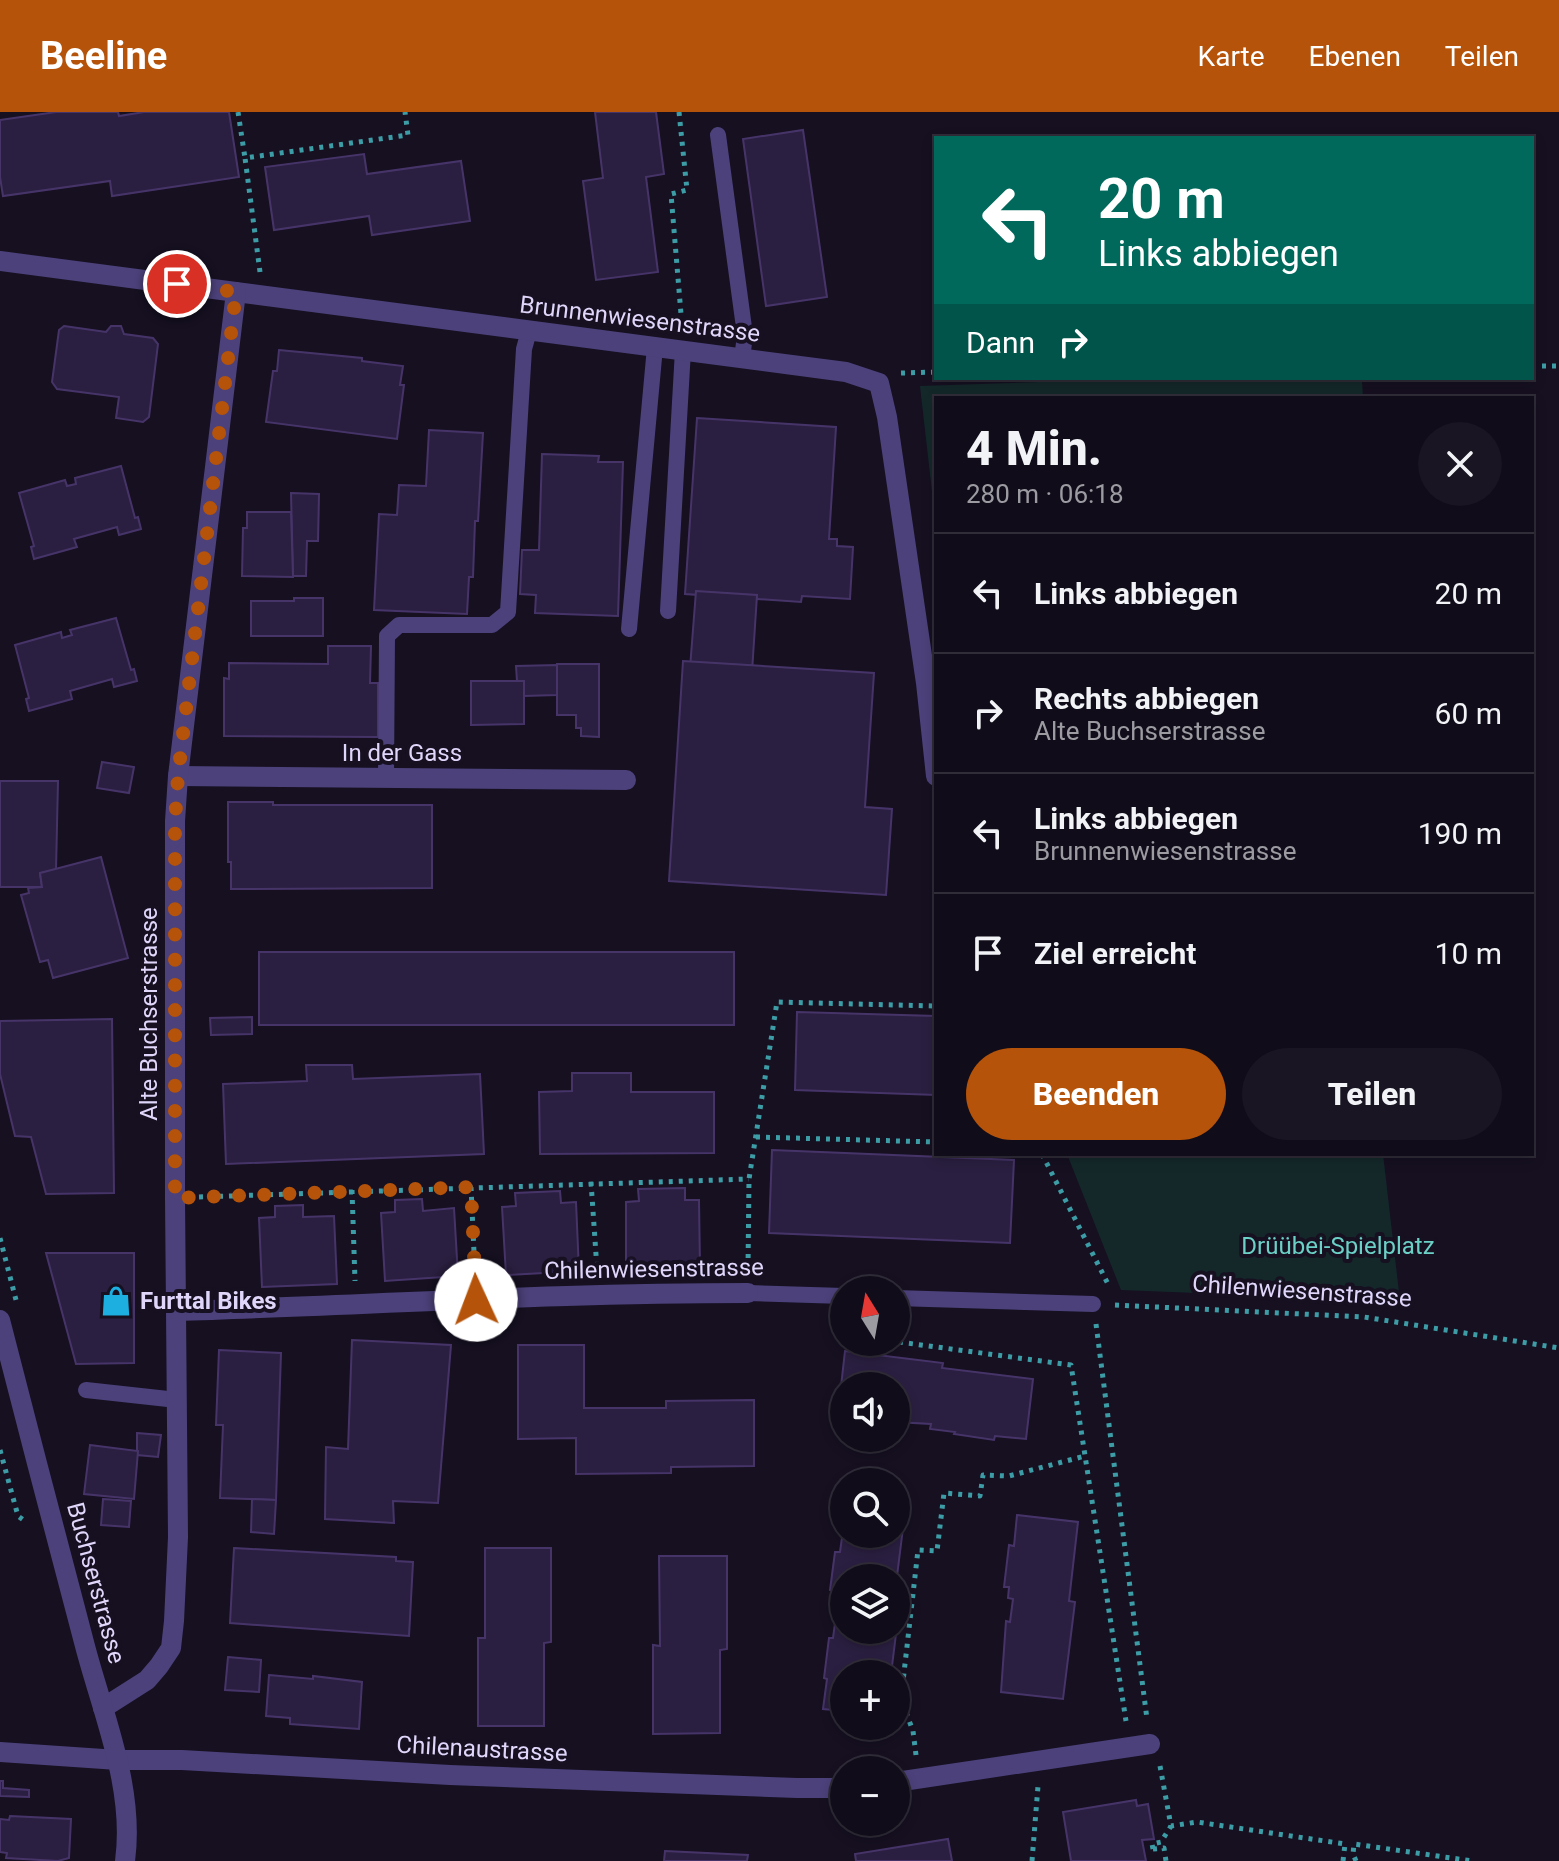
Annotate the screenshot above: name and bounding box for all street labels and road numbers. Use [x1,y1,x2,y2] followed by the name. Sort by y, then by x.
[518,290,762,348] street label: Brunnenwiesenstrasse
[342,739,462,767] street label: In der Gass
[135,907,163,1121] street label: Alte Buchserstrasse
[544,1253,764,1285] street label: Chilenwiesenstrasse
[1191,1269,1413,1313] street label: Chilenwiesenstrasse
[61,1499,131,1667] street label: Buchserstrasse
[396,1731,568,1767] street label: Chilenaustrasse

